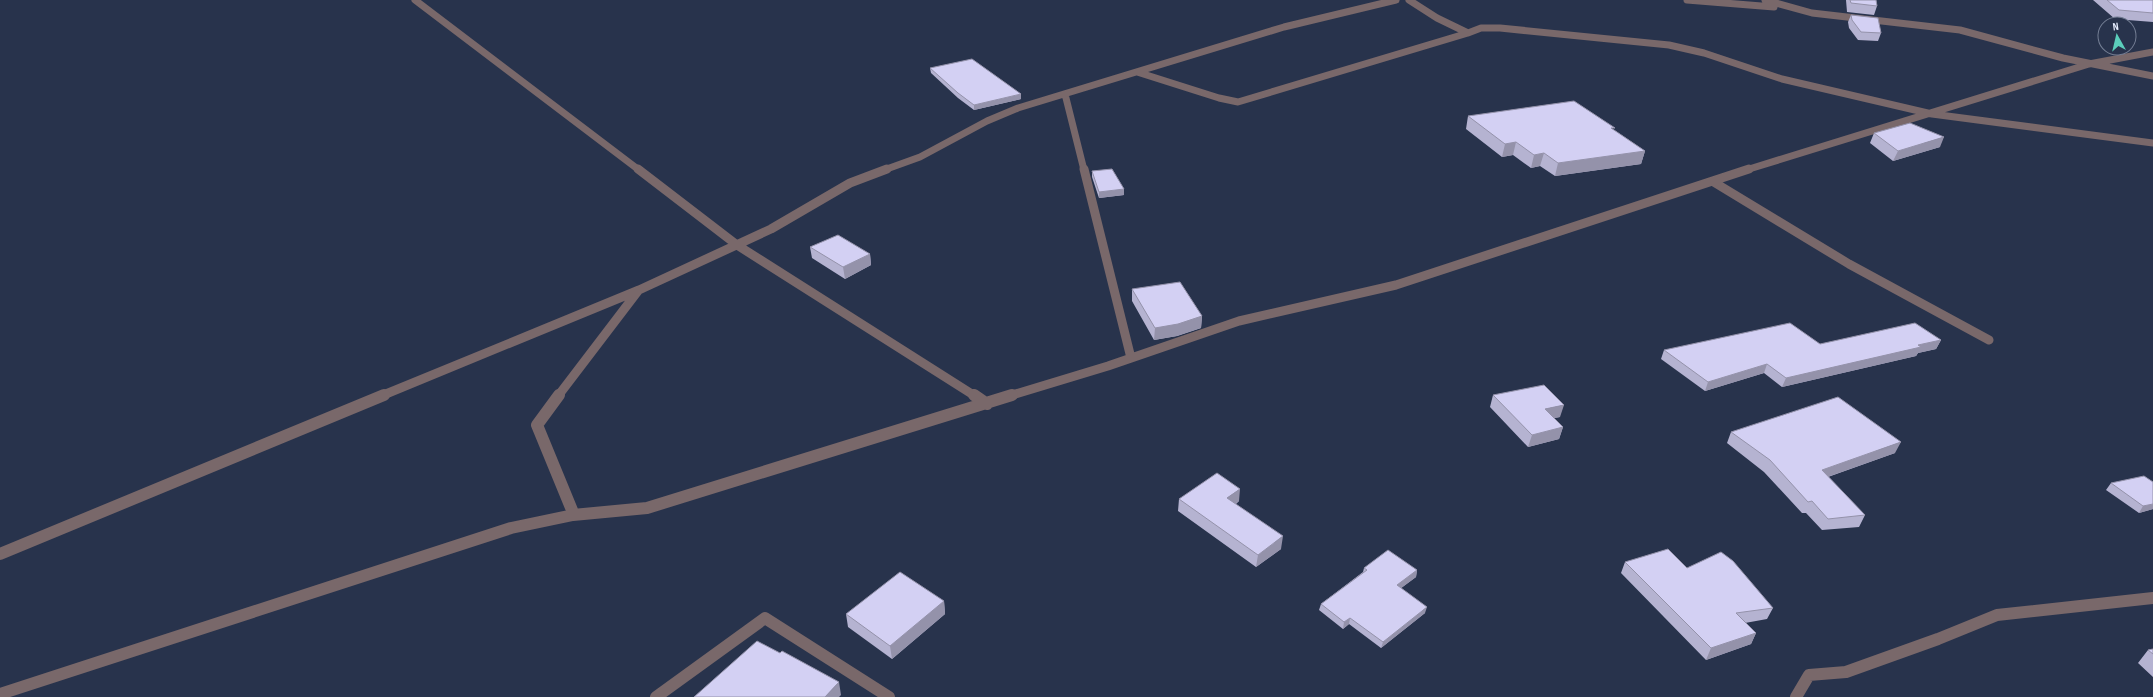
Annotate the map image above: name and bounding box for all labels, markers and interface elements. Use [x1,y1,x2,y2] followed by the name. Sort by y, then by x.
[2097,16,2137,56] north arrow
[2112,20,2120,33] text: N

